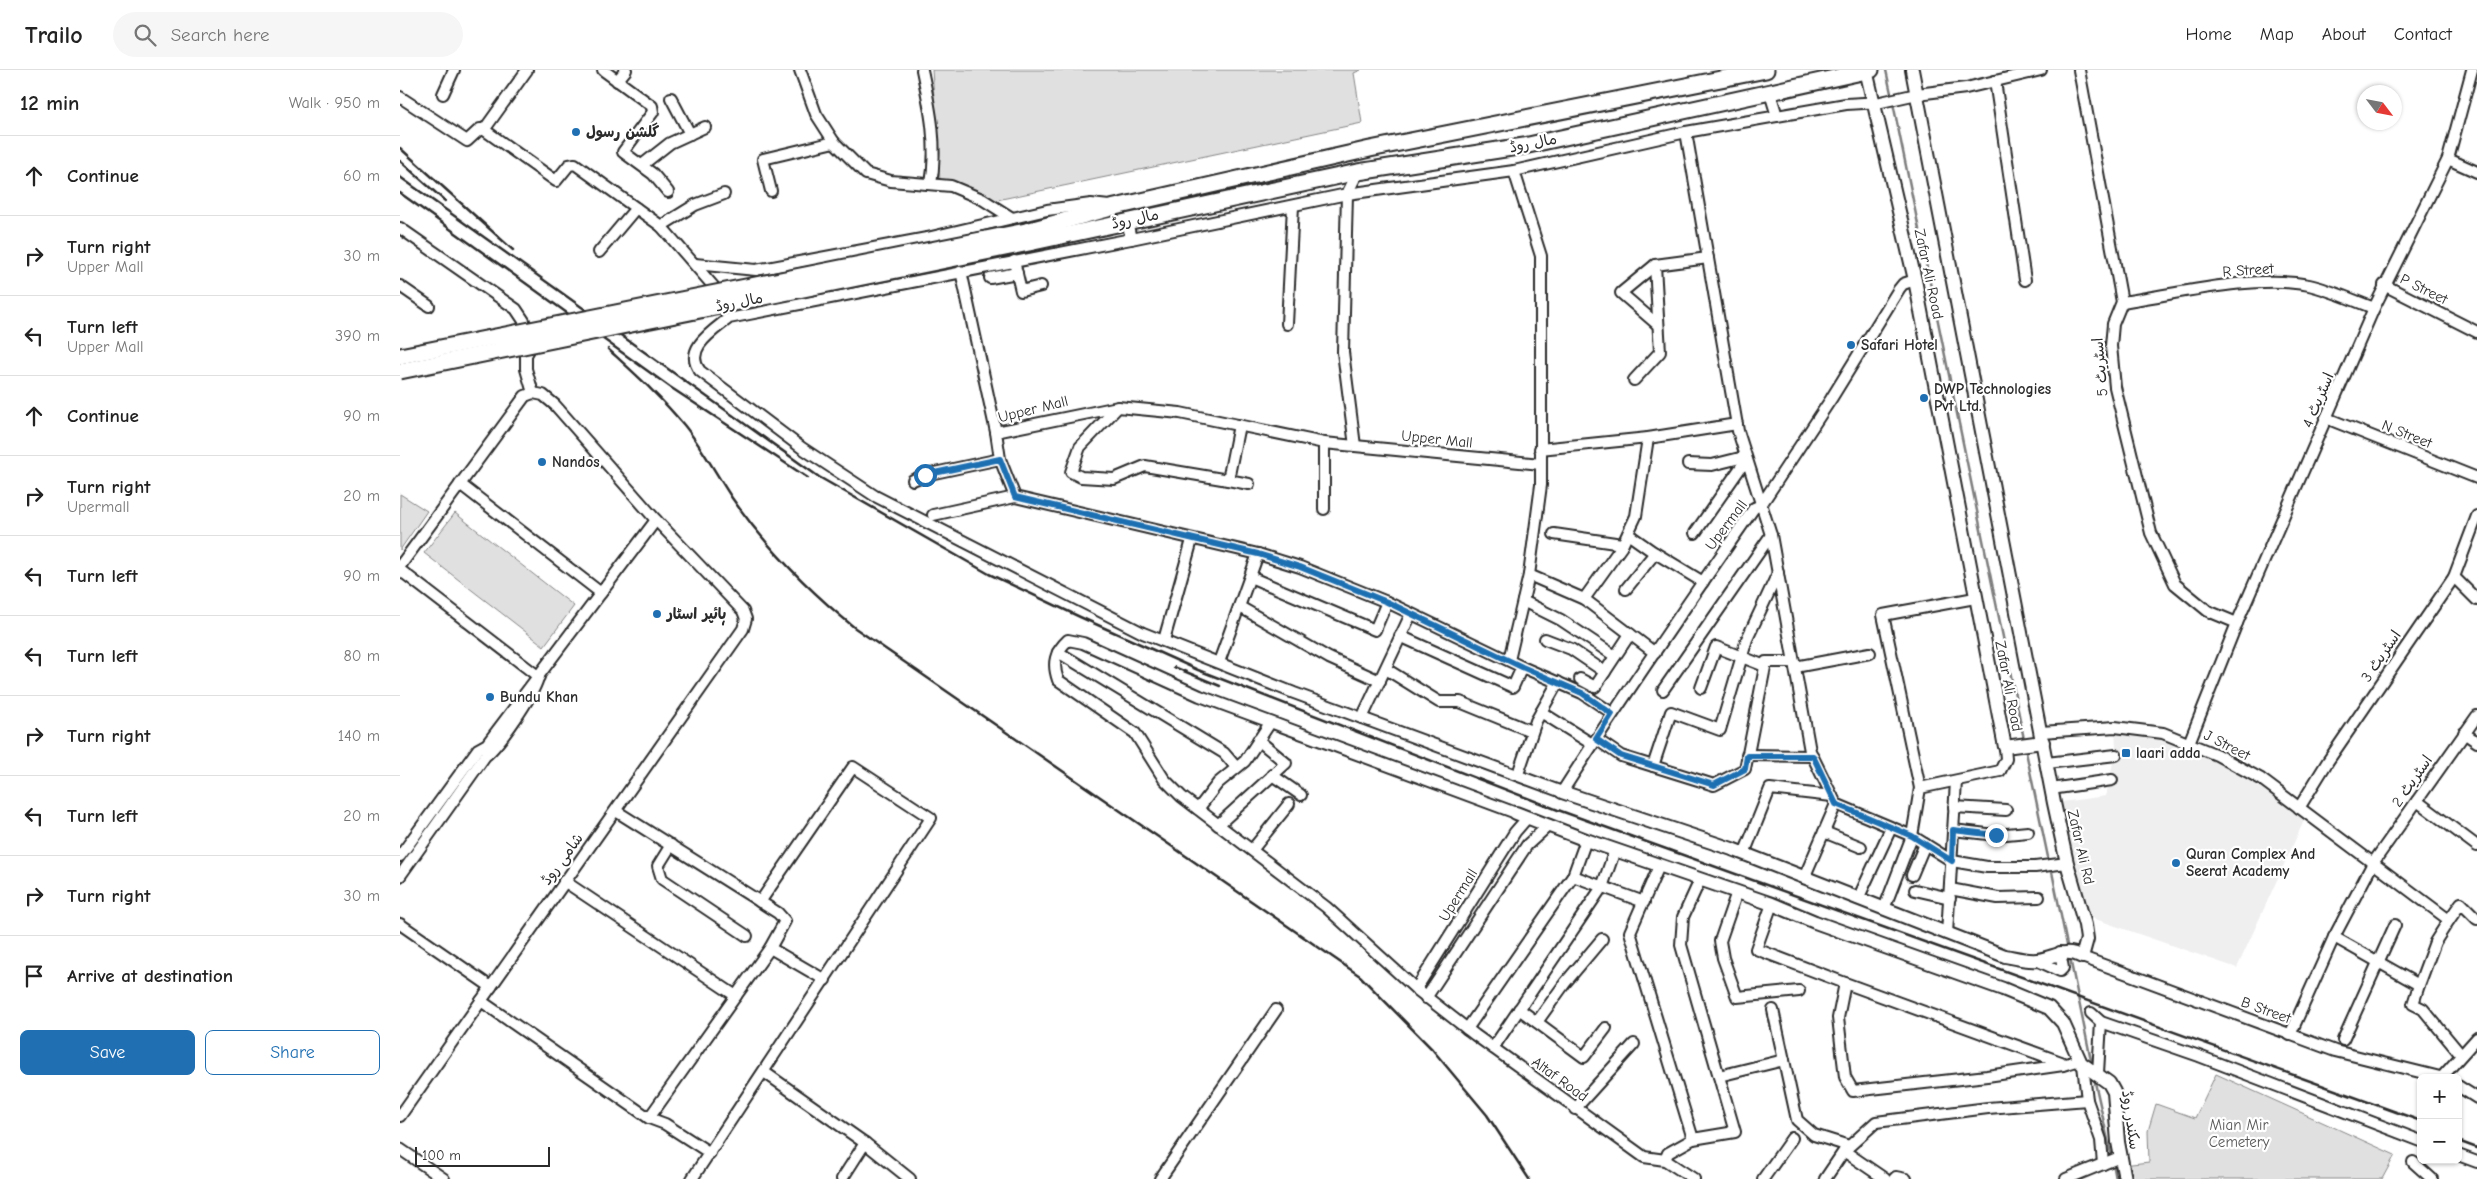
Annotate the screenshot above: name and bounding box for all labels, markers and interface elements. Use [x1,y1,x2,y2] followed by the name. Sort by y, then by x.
[113,12,463,57] search box
[25,21,83,49] text: Trailo
[131,21,159,49] icon: search
[171,24,270,46] text: Search here
[2185,24,2232,45] text: Home
[2260,24,2294,45] text: Map
[2322,24,2366,45] text: About
[2394,24,2452,45] text: Contact
[2357,85,2402,130] north arrow
[20,91,79,115] text: 12 min
[289,94,380,112] text: Walk · 950 m
[586,122,660,142] place label: گلشن رسول
[570,126,582,138] marker: گلشن رسول
[1508,130,1558,156] street label: مال روڈ
[20,162,48,190] icon: ahead
[67,165,139,187] text: Continue
[343,167,380,185] text: 60 m
[1110,205,1160,233] street label: مال روڈ
[1911,227,1947,321] street label: Zafar Ali Road
[67,236,151,258] text: Turn right
[20,242,48,270] icon: right
[344,247,380,265] text: 30 m
[67,258,143,276] text: Upper Mall
[2222,259,2275,281] street label: R Street
[2397,270,2451,309] street label: P Street
[714,289,764,315] street label: مال روڈ
[67,316,138,338] text: Turn left
[20,322,48,350] icon: left
[335,327,380,345] text: 390 m
[1861,336,1938,354] place label: Safari Hotel
[2088,337,2112,397] street label: اسٹریٹ 5
[67,338,143,356] text: Upper Mall
[1845,339,1857,351] marker: Safari Hotel
[2298,370,2338,430] street label: اسٹریٹ 4
[1934,380,2051,415] place label: DWP Technologies Pvt Ltd.
[996,392,1070,426] street label: Upper Mall
[1918,392,1930,404] marker: DWP Technologies Pvt Ltd.
[20,402,48,430] icon: ahead
[67,405,139,427] text: Continue
[343,407,380,425] text: 90 m
[2379,416,2435,452] street label: N Street
[1400,426,1474,452] street label: Upper Mall
[552,453,600,471] place label: Nandos
[536,456,548,468] marker: Nandos
[914,464,937,487] route start
[67,476,151,498] text: Turn right
[20,482,48,510] icon: right
[343,487,380,505] text: 20 m
[1701,496,1751,554] street label: Upermall
[67,498,129,516] text: Upermall
[20,562,48,590] icon: left
[67,565,138,587] text: Turn left
[343,567,380,585] text: 90 m
[665,605,726,626] place label: ہائپر اسٹار
[651,608,663,620] marker: ہائپر اسٹار
[2357,627,2405,685] street label: اسٹریٹ 3
[1991,639,2027,733] street label: Zafar Ali Road
[20,642,48,670] icon: left
[67,645,138,667] text: Turn left
[343,647,380,665] text: 80 m
[500,688,578,706] place label: Bundu Khan
[484,691,496,703] marker: Bundu Khan
[20,722,48,750] icon: right
[67,725,151,747] text: Turn right
[2201,726,2254,765] street label: J Street
[338,727,380,745] text: 140 m
[2136,744,2201,762] place label: laari adda
[2120,747,2132,759] marker: laari adda
[2388,752,2436,810] street label: اسٹریٹ 2
[20,802,48,830] icon: left
[67,805,138,827] text: Turn left
[343,807,380,825] text: 20 m
[2064,808,2098,886] street label: Zafar Ali Rd
[1985,824,2008,847] route end
[537,830,588,889] street label: شامی روڈ
[2186,845,2315,880] place label: Quran Complex And Seerat Academy
[2170,857,2182,869] marker: Quran Complex And Seerat Academy
[1435,865,1481,925] street label: Upermall
[20,882,48,910] icon: right
[67,885,151,907] text: Turn right
[344,887,380,905] text: 30 m
[20,962,48,990] icon: arrive
[67,965,233,987] text: Arrive at destination
[2239,993,2294,1028] street label: B Street
[20,1030,195,1075] button: Save
[205,1030,380,1075] button: Share
[1528,1053,1592,1105] street label: Altaf Road
[2417,1074,2462,1164] map controls
[2417,1074,2462,1119] button: +
[2118,1089,2144,1151] street label: سکندر روڈ
[2209,1116,2270,1151] park label: Mian Mir Cemetery
[2417,1119,2462,1164] button: −
[415,1144,550,1167] scale bar
[422,1147,461,1164] text: 100 m

